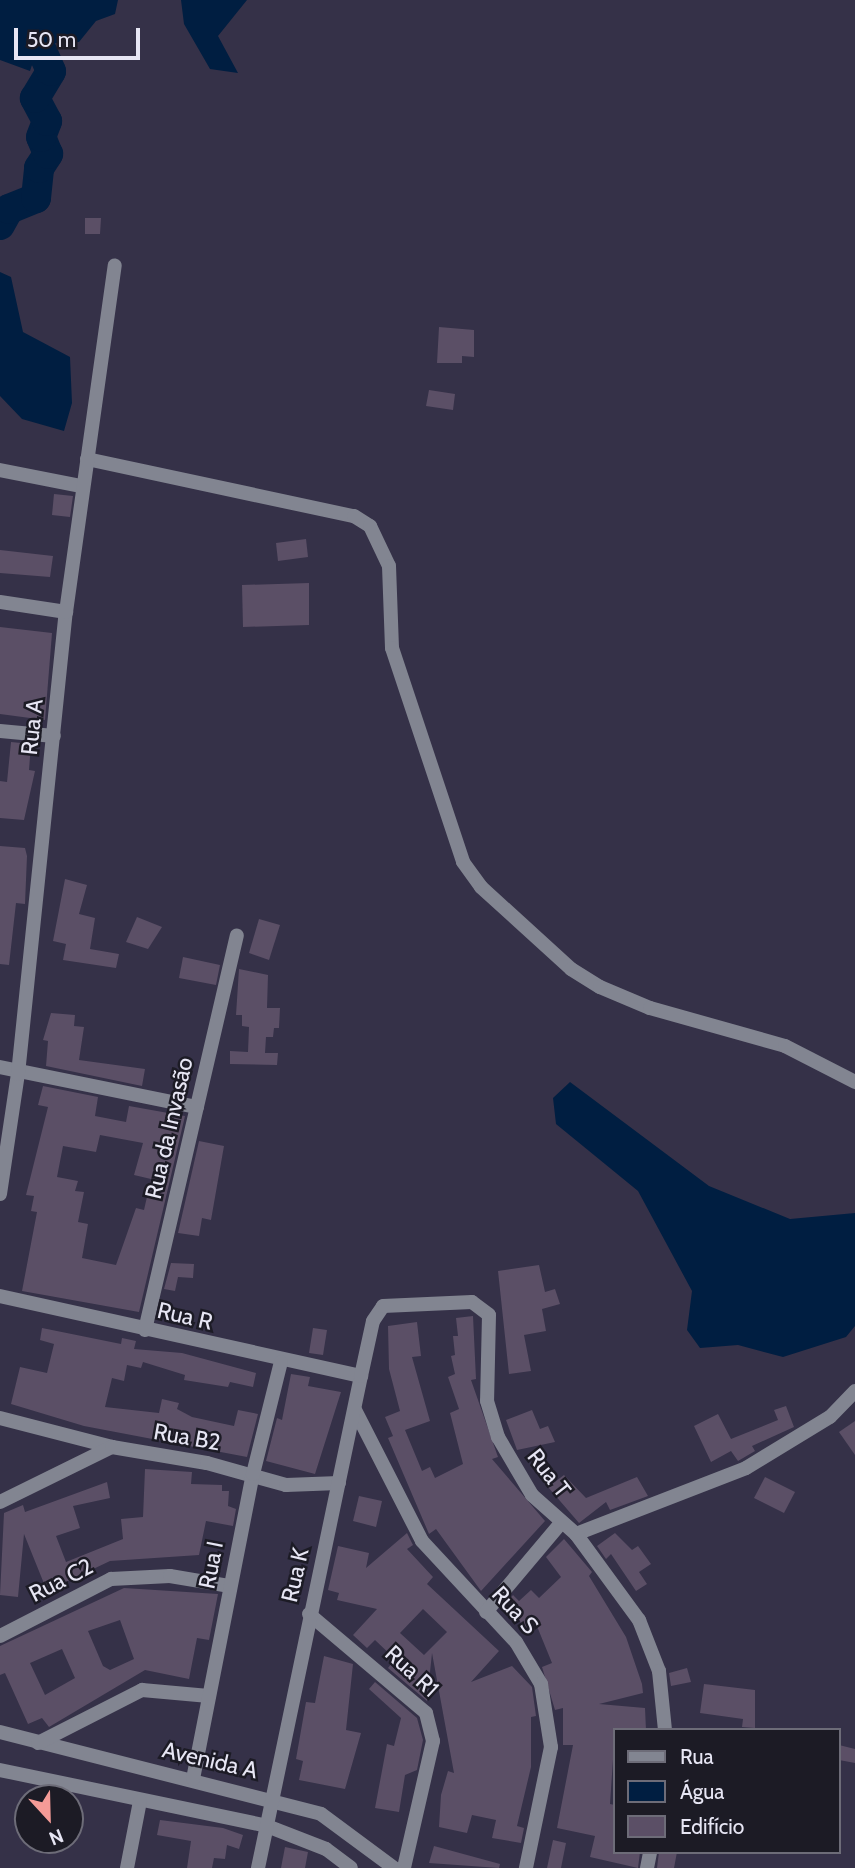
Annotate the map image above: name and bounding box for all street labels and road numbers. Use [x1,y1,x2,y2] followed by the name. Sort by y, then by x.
[15,698,49,756] street label: Rua A
[139,1055,199,1201] street label: Rua da Invasão
[155,1296,215,1336] street label: Rua R
[151,1418,223,1456] street label: Rua B2
[521,1443,577,1503] street label: Rua T
[193,1539,229,1591] street label: Rua I
[275,1545,315,1605] street label: Rua K
[24,1552,98,1608] street label: Rua C2
[486,1580,544,1640] street label: Rua S
[379,1639,445,1703] street label: Rua R1
[160,1736,260,1784] street label: Avenida A

